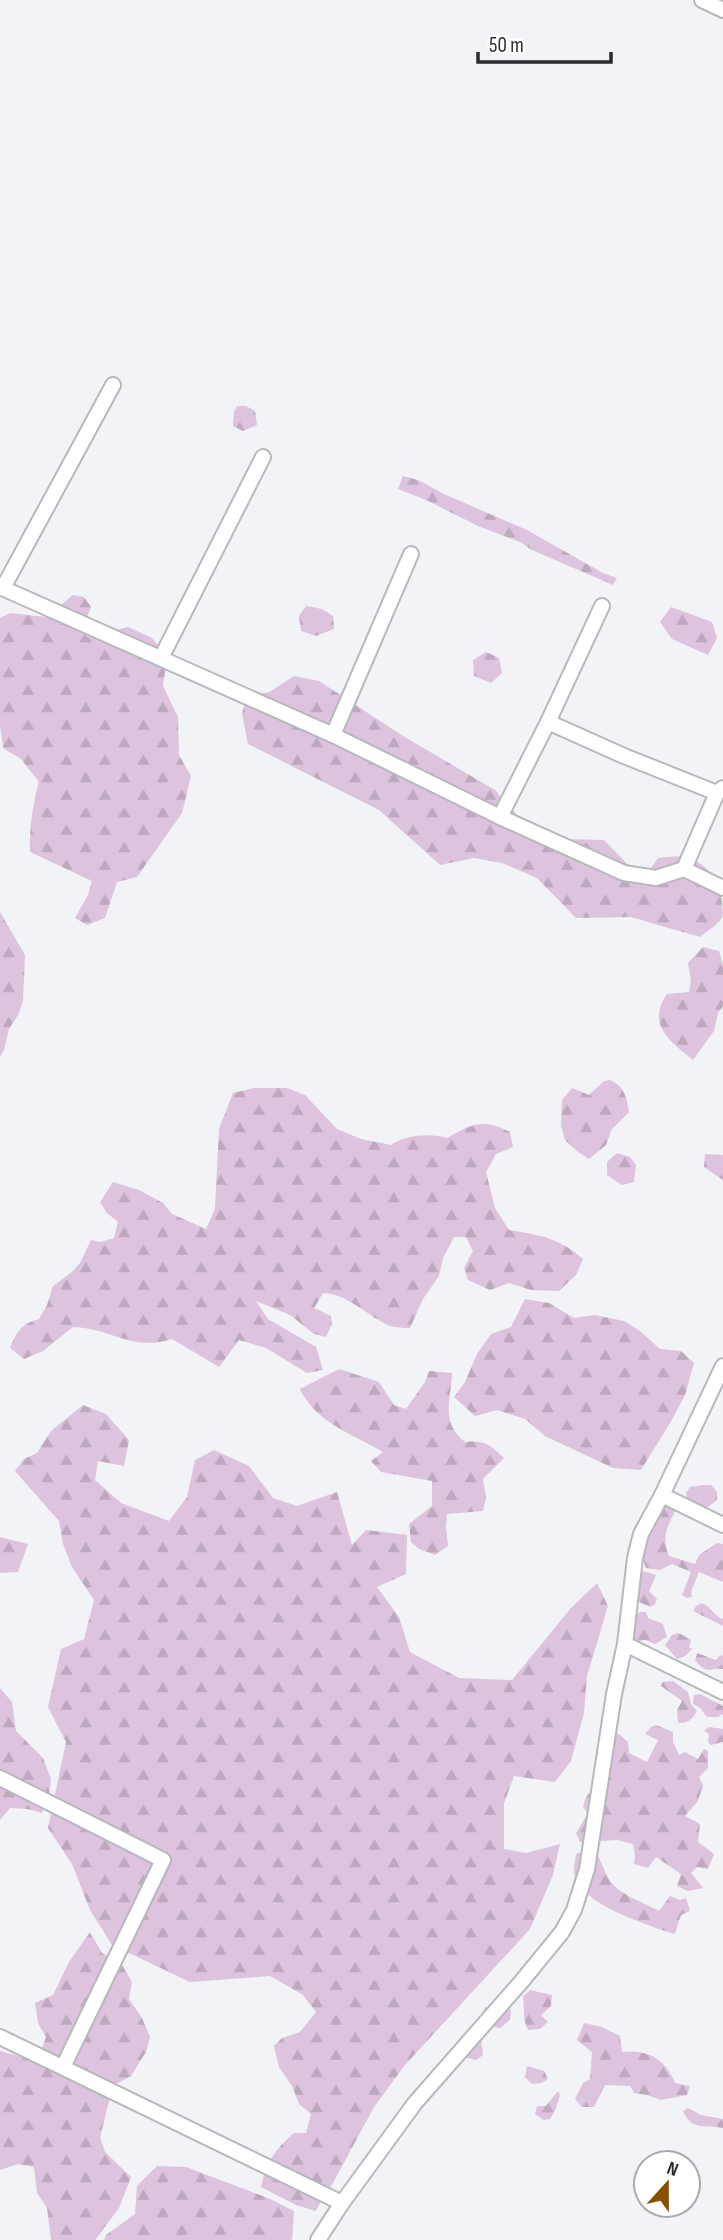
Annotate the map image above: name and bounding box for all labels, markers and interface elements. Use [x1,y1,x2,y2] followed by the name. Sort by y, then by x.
[478,21,611,65] scale bar
[489,33,524,58] text: 50 m
[632,2149,702,2219] north arrow
[664,2157,681,2182] text: N

